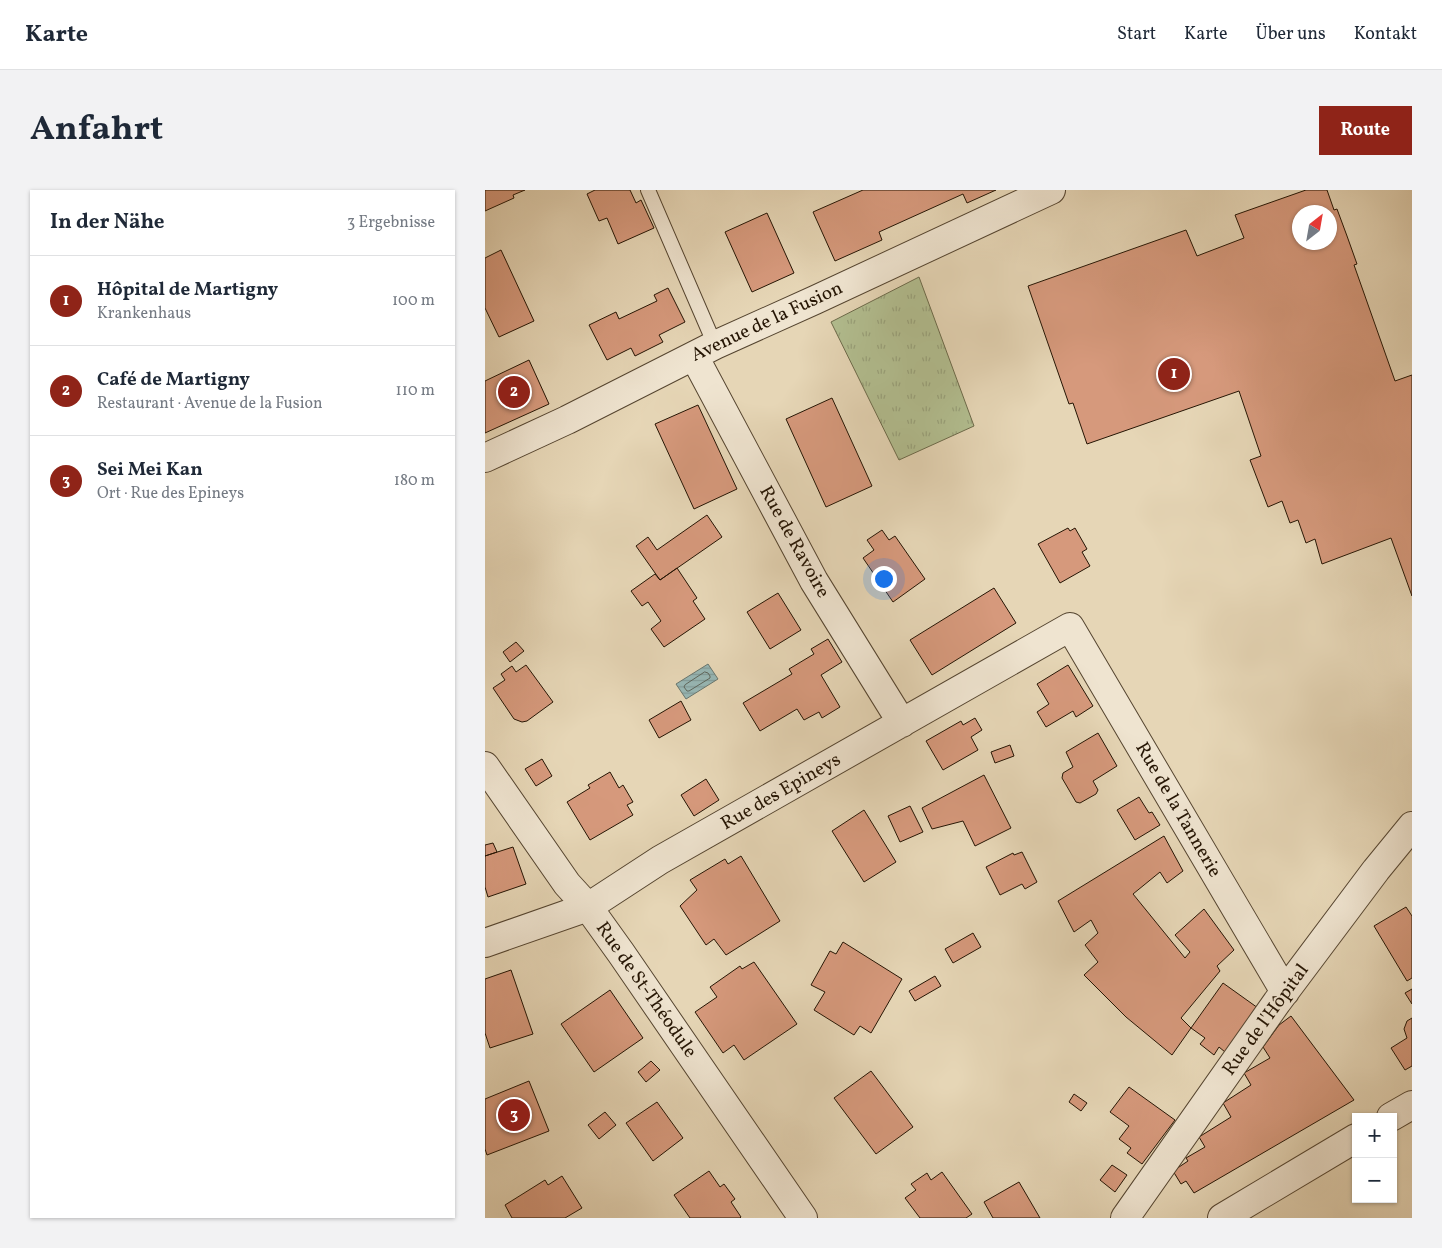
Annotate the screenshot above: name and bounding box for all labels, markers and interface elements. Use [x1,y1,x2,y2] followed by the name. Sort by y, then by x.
[25,18,88,52] text: Karte
[1117,22,1156,47] text: Start
[1184,22,1228,47] text: Karte
[1256,22,1326,47] text: Über uns
[1354,22,1417,47] text: Kontakt
[30,106,163,154] text: Anfahrt
[1319,106,1412,155] button: Route
[1292,205,1337,250] north arrow
[50,208,165,237] text: In der Nähe
[347,212,435,234] text: 3 Ergebnisse
[687,275,847,369] street label: Avenue de la Fusion
[97,277,278,303] text: Hôpital de Martigny
[63,290,69,312] text: 1
[392,290,435,312] text: 100 m
[97,303,191,325] text: Krankenhaus
[1158,355,1190,393] pin: 1
[97,367,250,393] text: Café de Martigny
[498,373,530,411] pin: 2
[62,380,70,402] text: 2
[396,380,435,402] text: 110 m
[97,393,323,415] text: Restaurant · Avenue de la Fusion
[97,457,203,483] text: Sei Mei Kan
[62,470,70,492] text: 3
[394,470,435,492] text: 180 m
[752,481,836,603] street label: Rue de Ravoire
[97,483,244,505] text: Ort · Rue des Epineys
[871,566,897,592] your location
[1129,738,1227,882] street label: Rue de la Tannerie
[716,747,846,837] street label: Rue des Epineys
[589,917,703,1063] street label: Rue de St-Théodule
[1217,959,1316,1081] street label: Rue de l'Hôpital
[498,1096,530,1134] pin: 3
[1352,1113,1397,1203] map controls
[1352,1113,1397,1158] button: +
[1352,1158,1397,1203] button: −

